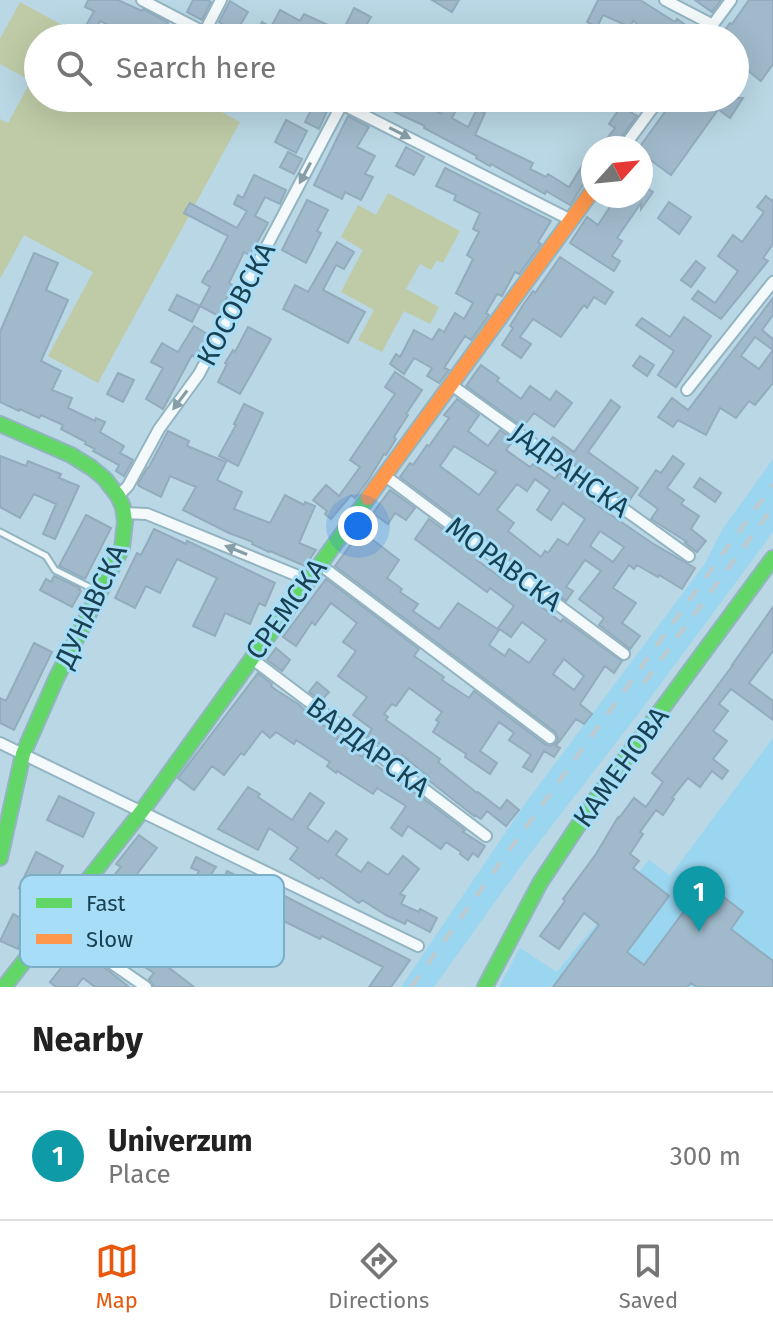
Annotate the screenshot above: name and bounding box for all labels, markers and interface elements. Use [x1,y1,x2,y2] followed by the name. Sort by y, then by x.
[24,24,749,112] search box
[52,46,96,90] icon: search
[116,50,276,86] text: Search here
[388,127,411,140] one-way arrow
[581,136,653,208] north arrow
[299,161,312,184] one-way arrow
[190,237,282,371] street label: КОСОВСКА
[173,390,189,410] one-way arrow
[504,416,636,524] street label: ЈАДРАНСКА
[338,506,378,546] your location
[439,510,569,618] street label: МОРАВСКА
[48,539,134,674] street label: ДУНАВСКА
[224,544,248,557] one-way arrow
[238,552,334,666] street label: СРЕМСКА
[300,690,436,804] street label: ВАРДАРСКА
[566,700,676,834] street label: КАМЕНОВА
[673,866,725,932] pin: 1
[20,875,284,967] legend
[86,890,126,917] text: Fast
[86,926,133,953] text: Slow
[32,1019,143,1060] text: Nearby
[108,1123,253,1159] text: Univerzum
[52,1141,64,1172] text: 1
[670,1141,741,1172] text: 300 m
[108,1159,171,1190] text: Place
[95,1239,139,1314] tab: Map
[328,1239,429,1314] tab: Directions
[619,1239,678,1314] tab: Saved

